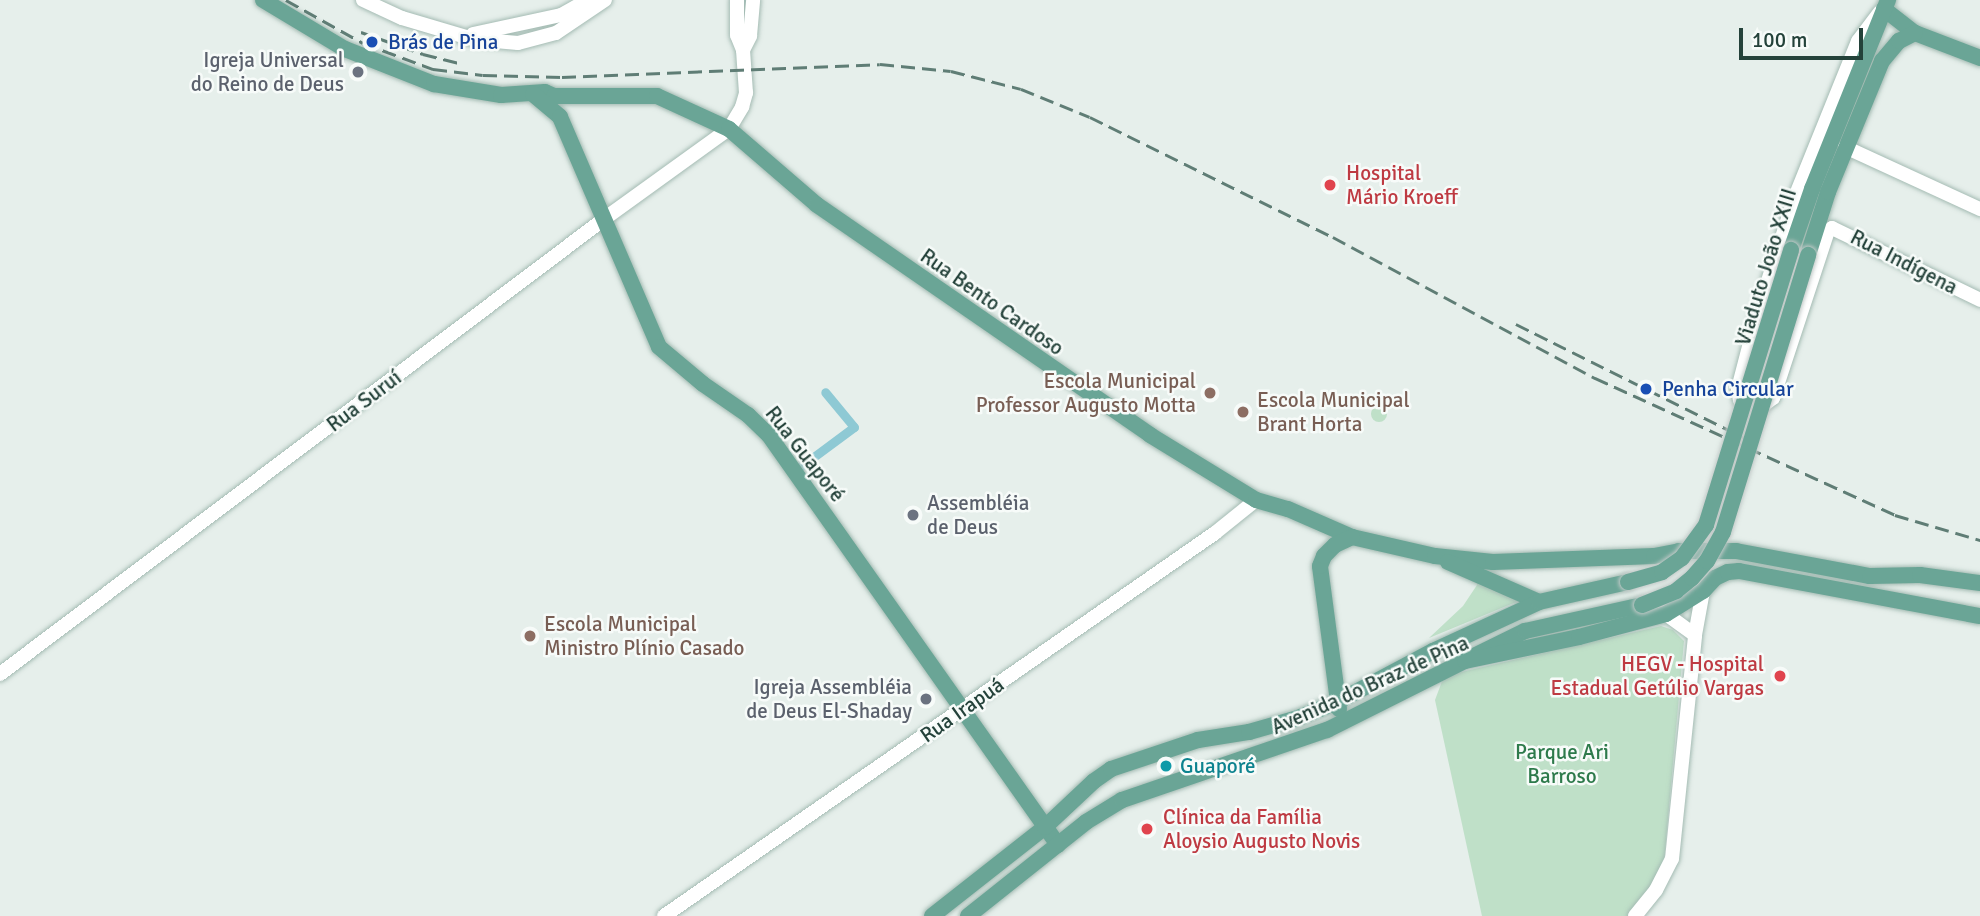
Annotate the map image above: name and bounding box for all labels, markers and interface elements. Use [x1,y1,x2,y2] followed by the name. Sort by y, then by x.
[1742,14,1866,58] scale bar
[1752,27,1807,53] text: 100 m
[388,29,498,55] place label: Brás de Pina
[362,32,382,52] marker: Brás de Pina
[191,47,344,97] place label: Igreja Universal do Reino de Deus
[350,64,366,80] marker: Igreja Universal do Reino de Deus
[1346,160,1458,210] place label: Hospital Mário Kroeff
[1320,175,1340,195] marker: Hospital Mário Kroeff
[1730,185,1802,349] street label: Viaduto João XXIII
[1846,224,1962,300] street label: Rua Indígena
[915,243,1069,361] street label: Rua Bento Cardoso
[322,365,406,437] street label: Rua Suruí
[976,368,1196,418] place label: Escola Municipal Professor Augusto Motta
[1662,376,1794,402] place label: Penha Circular
[1636,379,1656,399] marker: Penha Circular
[1202,385,1218,401] marker: Escola Municipal Professor Augusto Motta
[1257,387,1410,437] place label: Escola Municipal Brant Horta
[760,401,850,507] street label: Rua Guaporé
[1235,404,1251,420] marker: Escola Municipal Brant Horta
[927,490,1029,540] place label: Assembléia de Deus
[905,507,921,523] marker: Assembléia de Deus
[544,611,745,661] place label: Escola Municipal Ministro Plínio Casado
[522,628,538,644] marker: Escola Municipal Ministro Plínio Casado
[1268,630,1472,740] street label: Avenida do Braz de Pina
[1550,651,1764,701] place label: HEGV - Hospital Estadual Getúlio Vargas
[1770,666,1790,686] marker: HEGV - Hospital Estadual Getúlio Vargas
[915,672,1009,748] street label: Rua Irapuá
[746,674,912,724] place label: Igreja Assembléia de Deus El-Shaday
[918,691,934,707] marker: Igreja Assembléia de Deus El-Shaday
[1515,739,1609,789] park label: Parque Ari Barroso
[1180,753,1256,779] place label: Guaporé
[1158,758,1174,774] marker: Guaporé
[1163,804,1360,854] place label: Clínica da Família Aloysio Augusto Novis
[1137,819,1157,839] marker: Clínica da Família Aloysio Augusto Novis

